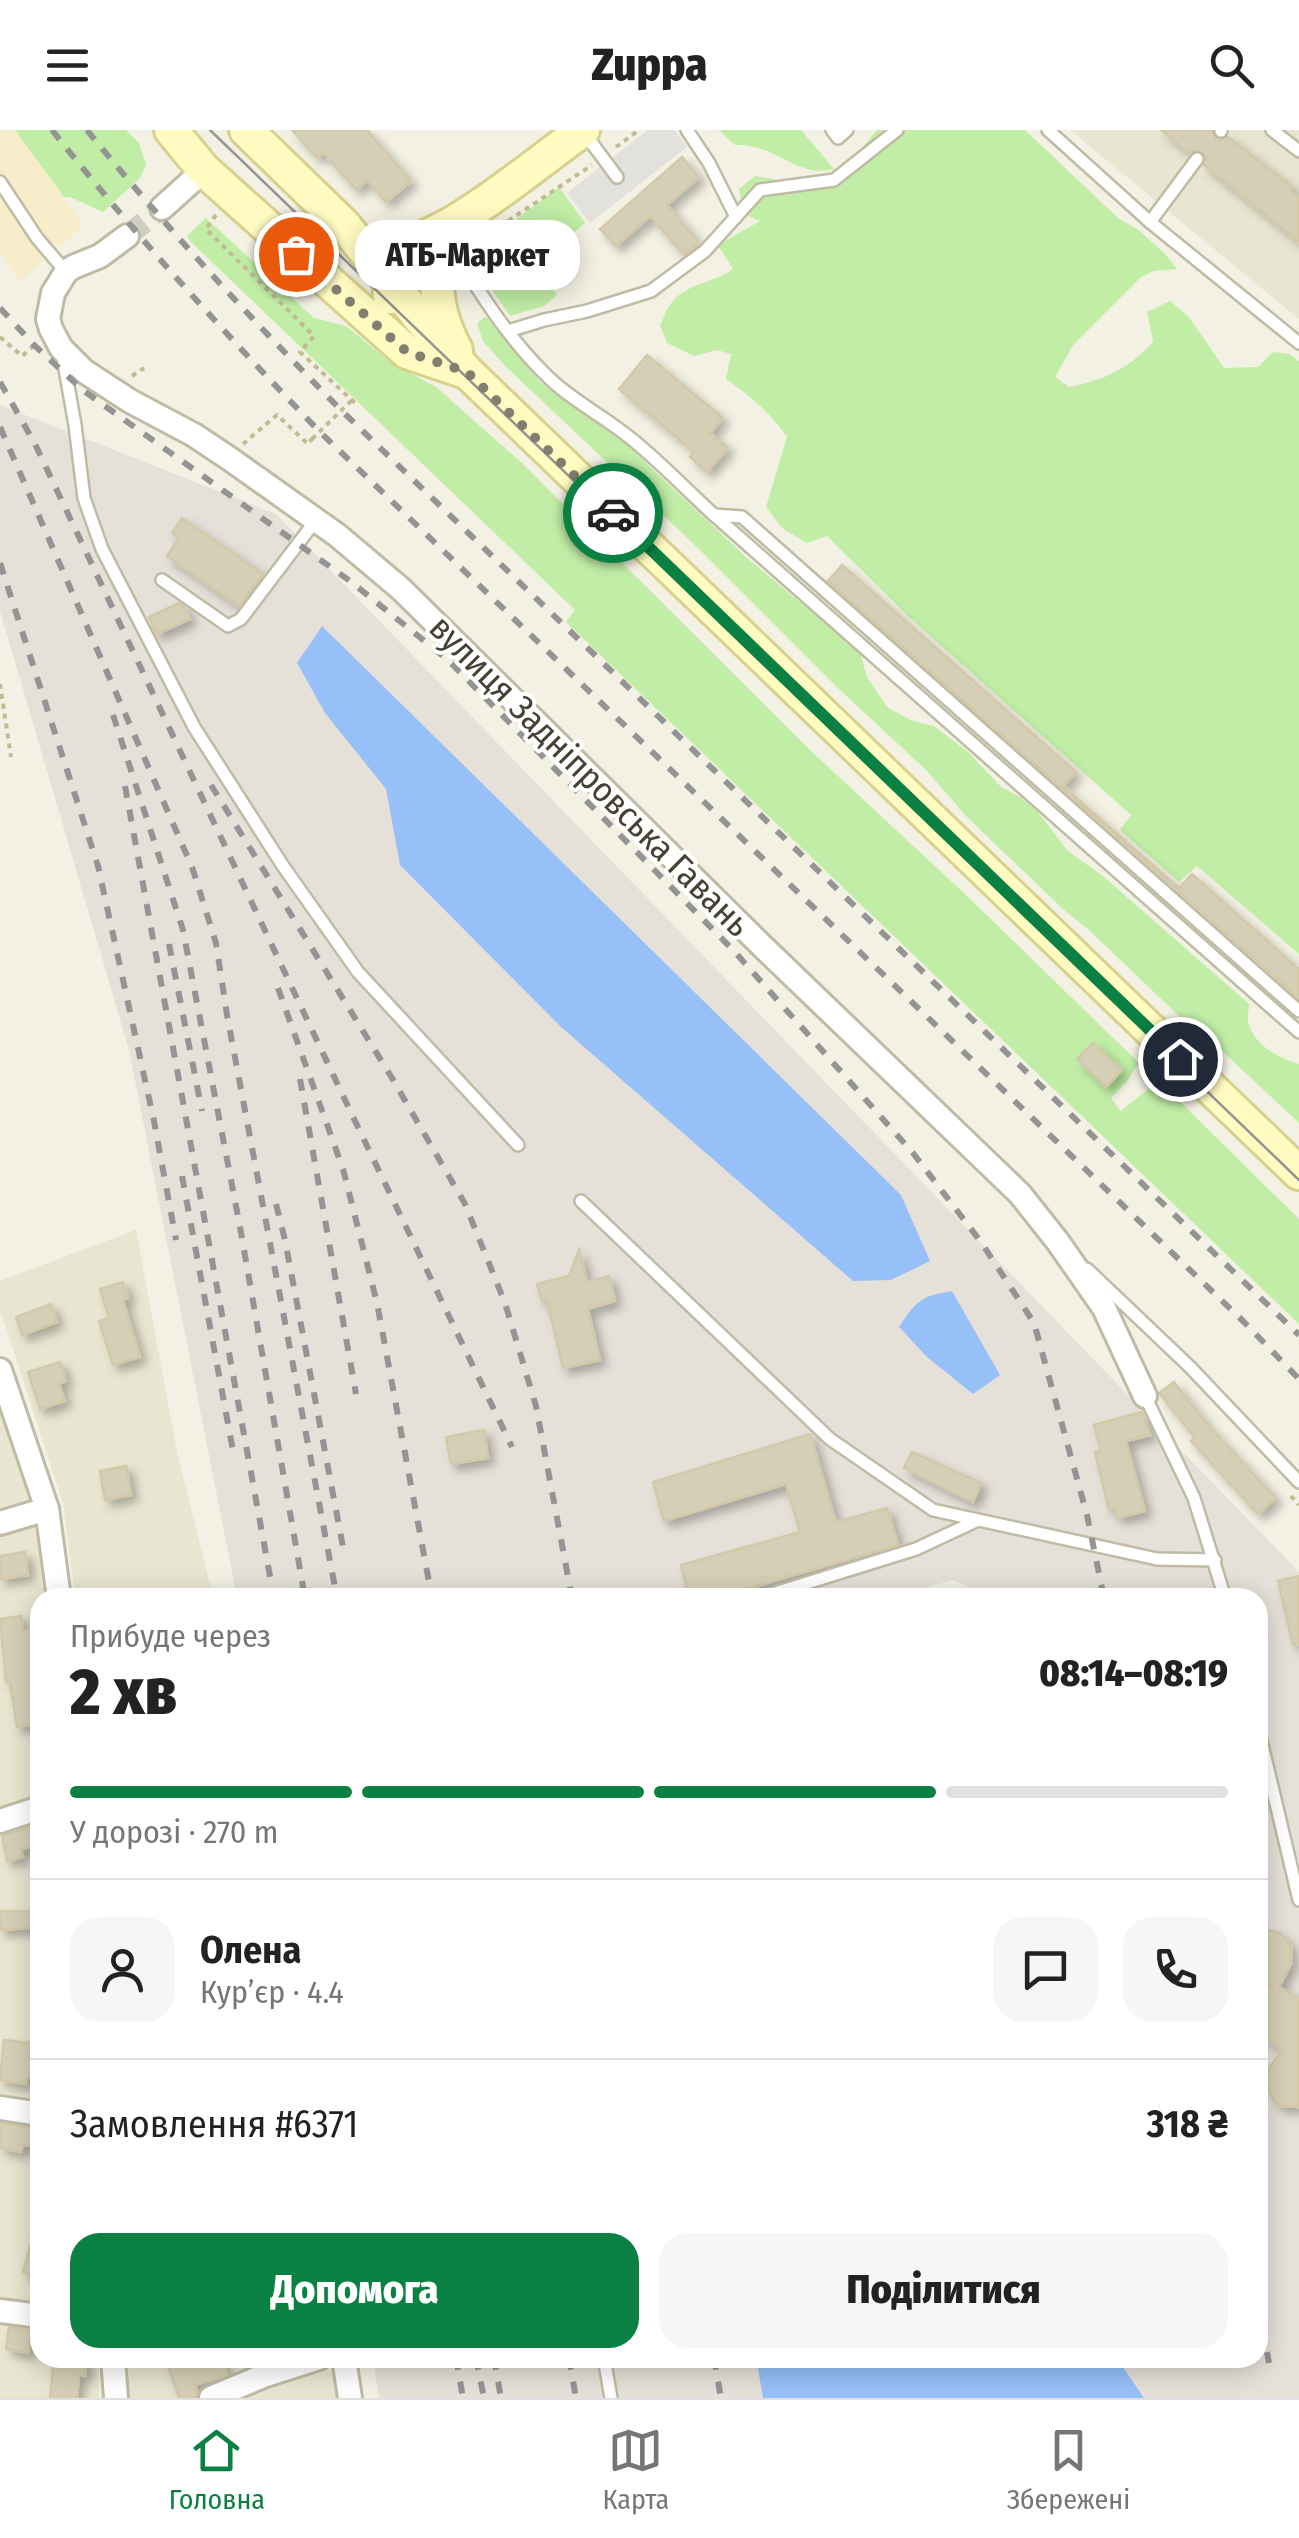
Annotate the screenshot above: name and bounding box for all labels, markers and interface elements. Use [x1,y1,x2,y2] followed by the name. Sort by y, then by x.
[40,38,95,93] icon: menu
[591,38,708,92] text: Zuppa
[1204,38,1259,93] icon: search
[254,212,339,297] pin
[356,219,581,289] callout: АТБ-Маркет
[269,227,324,282] icon: bag
[386,236,549,274] text: АТБ-Маркет
[563,463,663,563] courier
[586,486,641,541] icon: car
[421,607,759,945] street label: вулиця Задніпровська Гавань
[1138,1017,1223,1102] pin
[1153,1032,1208,1087] icon: home
[70,1617,271,1655] text: Прибуде через
[1039,1650,1228,1696] text: 08:14–08:19
[70,1653,177,1731] text: 2 хв
[70,1813,278,1851] text: У дорозі · 270 m
[70,1917,175,2022] button: person
[993,1917,1098,2022] button: chat
[1123,1917,1228,2022] button: phone
[200,1927,301,1973] text: Олена
[200,1973,344,2011] text: Кур’єр · 4.4
[70,2101,358,2147] text: Замовлення #6371
[1147,2101,1228,2147] text: 318 ₴
[70,2233,639,2348] button: Допомога
[659,2233,1228,2348] button: Поділитися
[169,2423,265,2516] tab: Головна
[602,2423,669,2516] tab: Карта
[1007,2423,1130,2516] tab: Збережені

